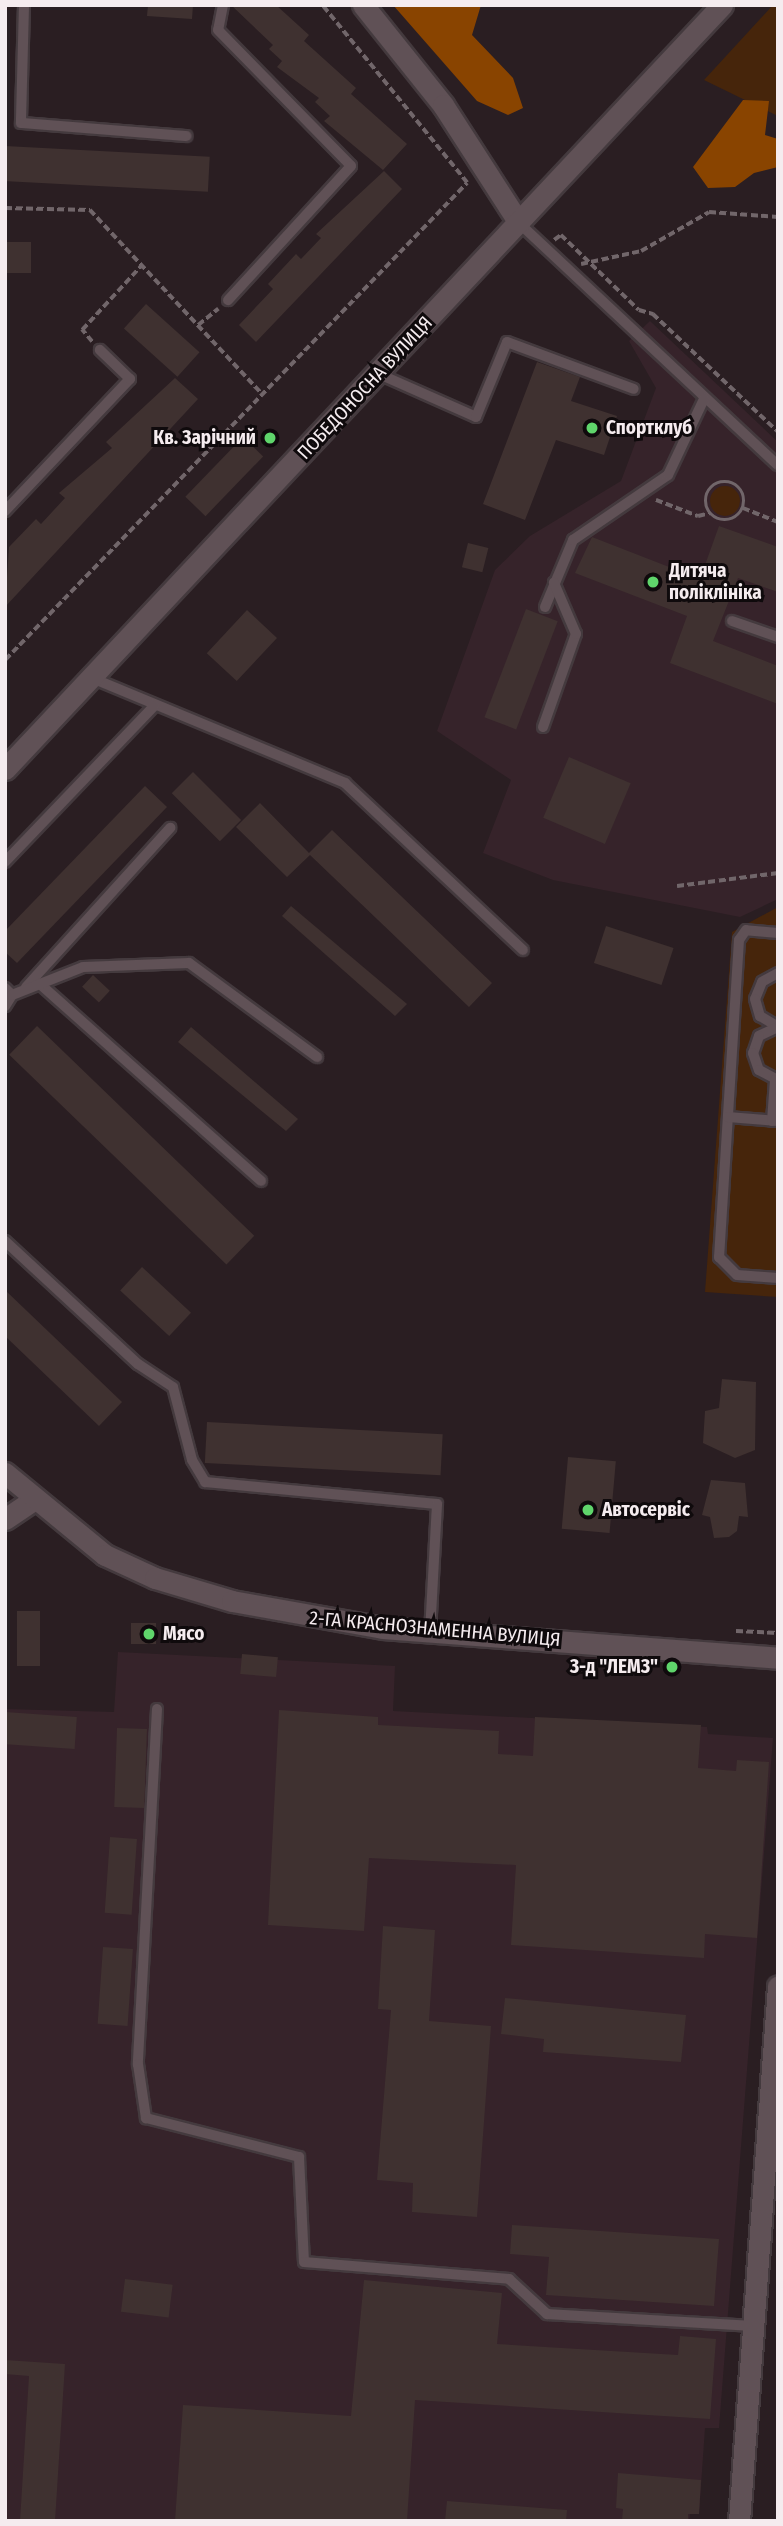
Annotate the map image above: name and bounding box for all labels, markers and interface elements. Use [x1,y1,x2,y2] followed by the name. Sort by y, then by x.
[293,312,437,464] street label: ПОБЕДОНОСНА ВУЛИЦЯ
[606,417,692,439] place label: Спортклуб
[584,420,600,436] marker: Спортклуб
[153,427,256,449] place label: Кв. Зарічний
[262,430,278,446] marker: Кв. Зарічний
[669,560,762,604] place label: Дитяча поліклініка
[643,572,663,592] marker: Дитяча поліклініка
[602,1499,690,1521] place label: Автосервіс
[580,1502,596,1518] marker: Автосервіс
[309,1607,561,1651] street label: 2-ГА КРАСНОЗНАМЕННА ВУЛИЦЯ
[163,1623,204,1645] place label: Мясо
[141,1626,157,1642] marker: Мясо
[570,1656,658,1678] place label: З-д "ЛЕМЗ"
[664,1659,680,1675] marker: З-д "ЛЕМЗ"

